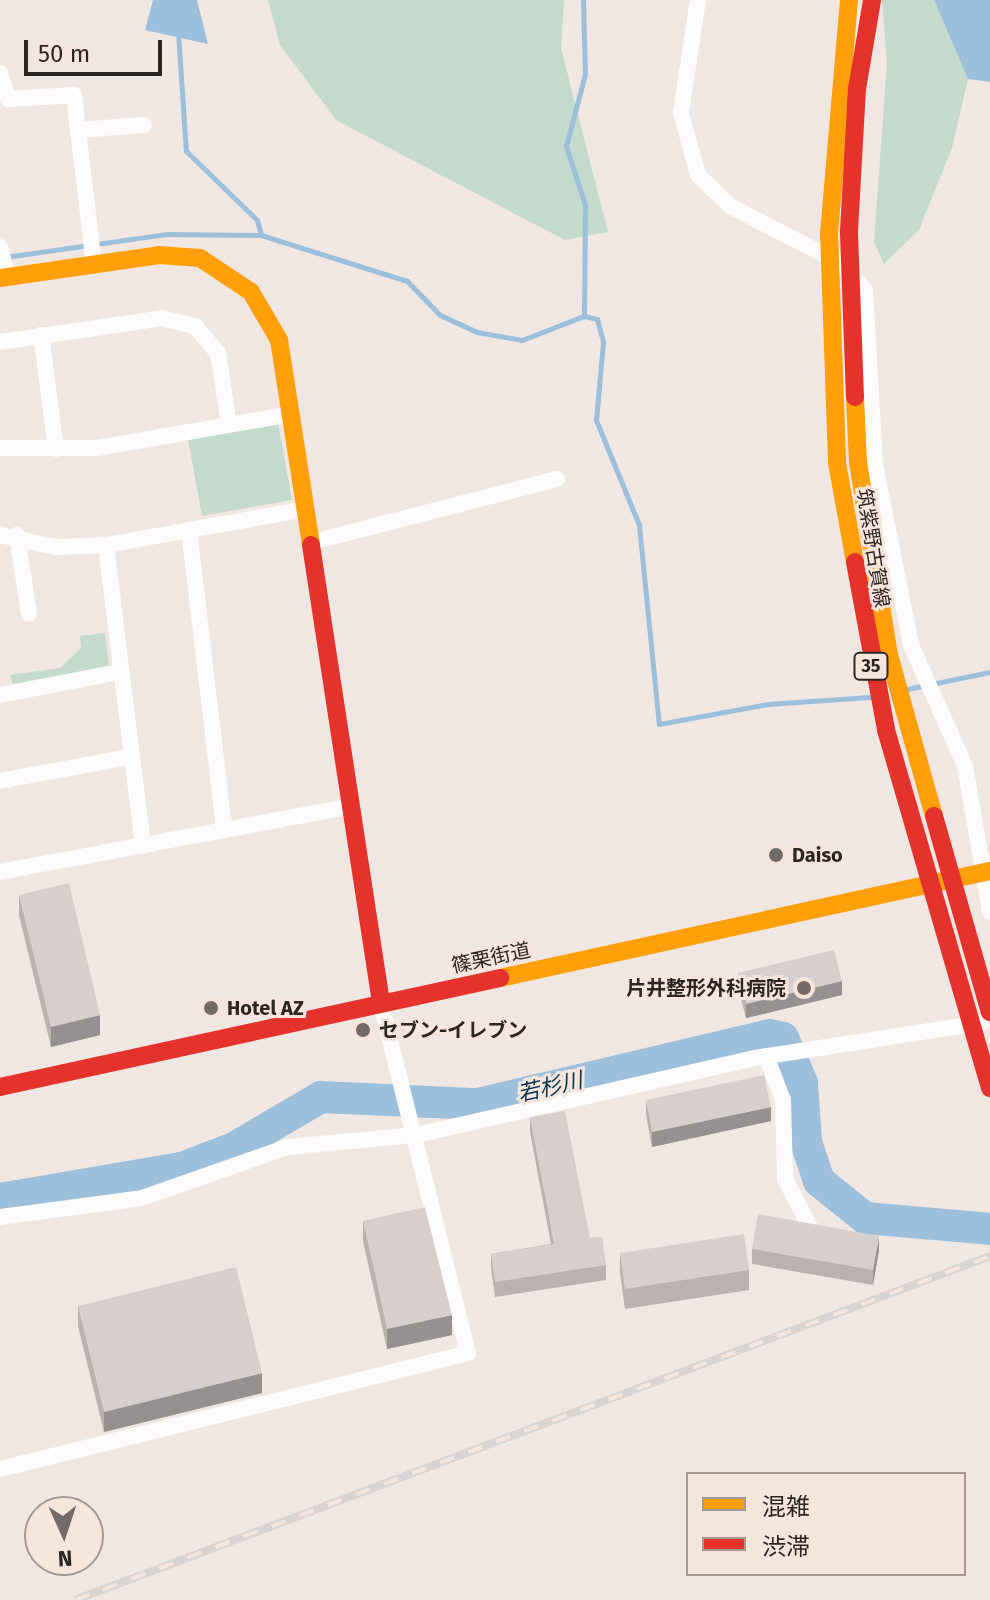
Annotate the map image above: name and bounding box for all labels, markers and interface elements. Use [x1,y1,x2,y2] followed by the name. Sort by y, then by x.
[28,24,166,74] scale bar
[38,40,90,68] text: 50 m
[852,487,894,609] street label: 筑紫野古賀線
[853,652,889,680] road number: 35
[792,843,843,867] place label: Daiso
[767,846,785,864] marker: Daiso
[449,938,533,978] street label: 篠栗街道
[626,976,786,1000] place label: 片井整形外科病院
[793,977,815,999] marker: 片井整形外科病院
[227,996,304,1020] place label: Hotel AZ
[202,999,220,1017] marker: Hotel AZ
[379,1018,527,1042] place label: セブン-イレブン
[354,1021,372,1039] marker: セブン-イレブン
[515,1067,585,1107] water label: 若杉川
[686,1472,966,1576] legend
[762,1493,810,1521] text: 混雑
[24,1496,104,1576] north arrow
[762,1533,810,1561] text: 渋滞
[57,1545,73,1572] text: N

